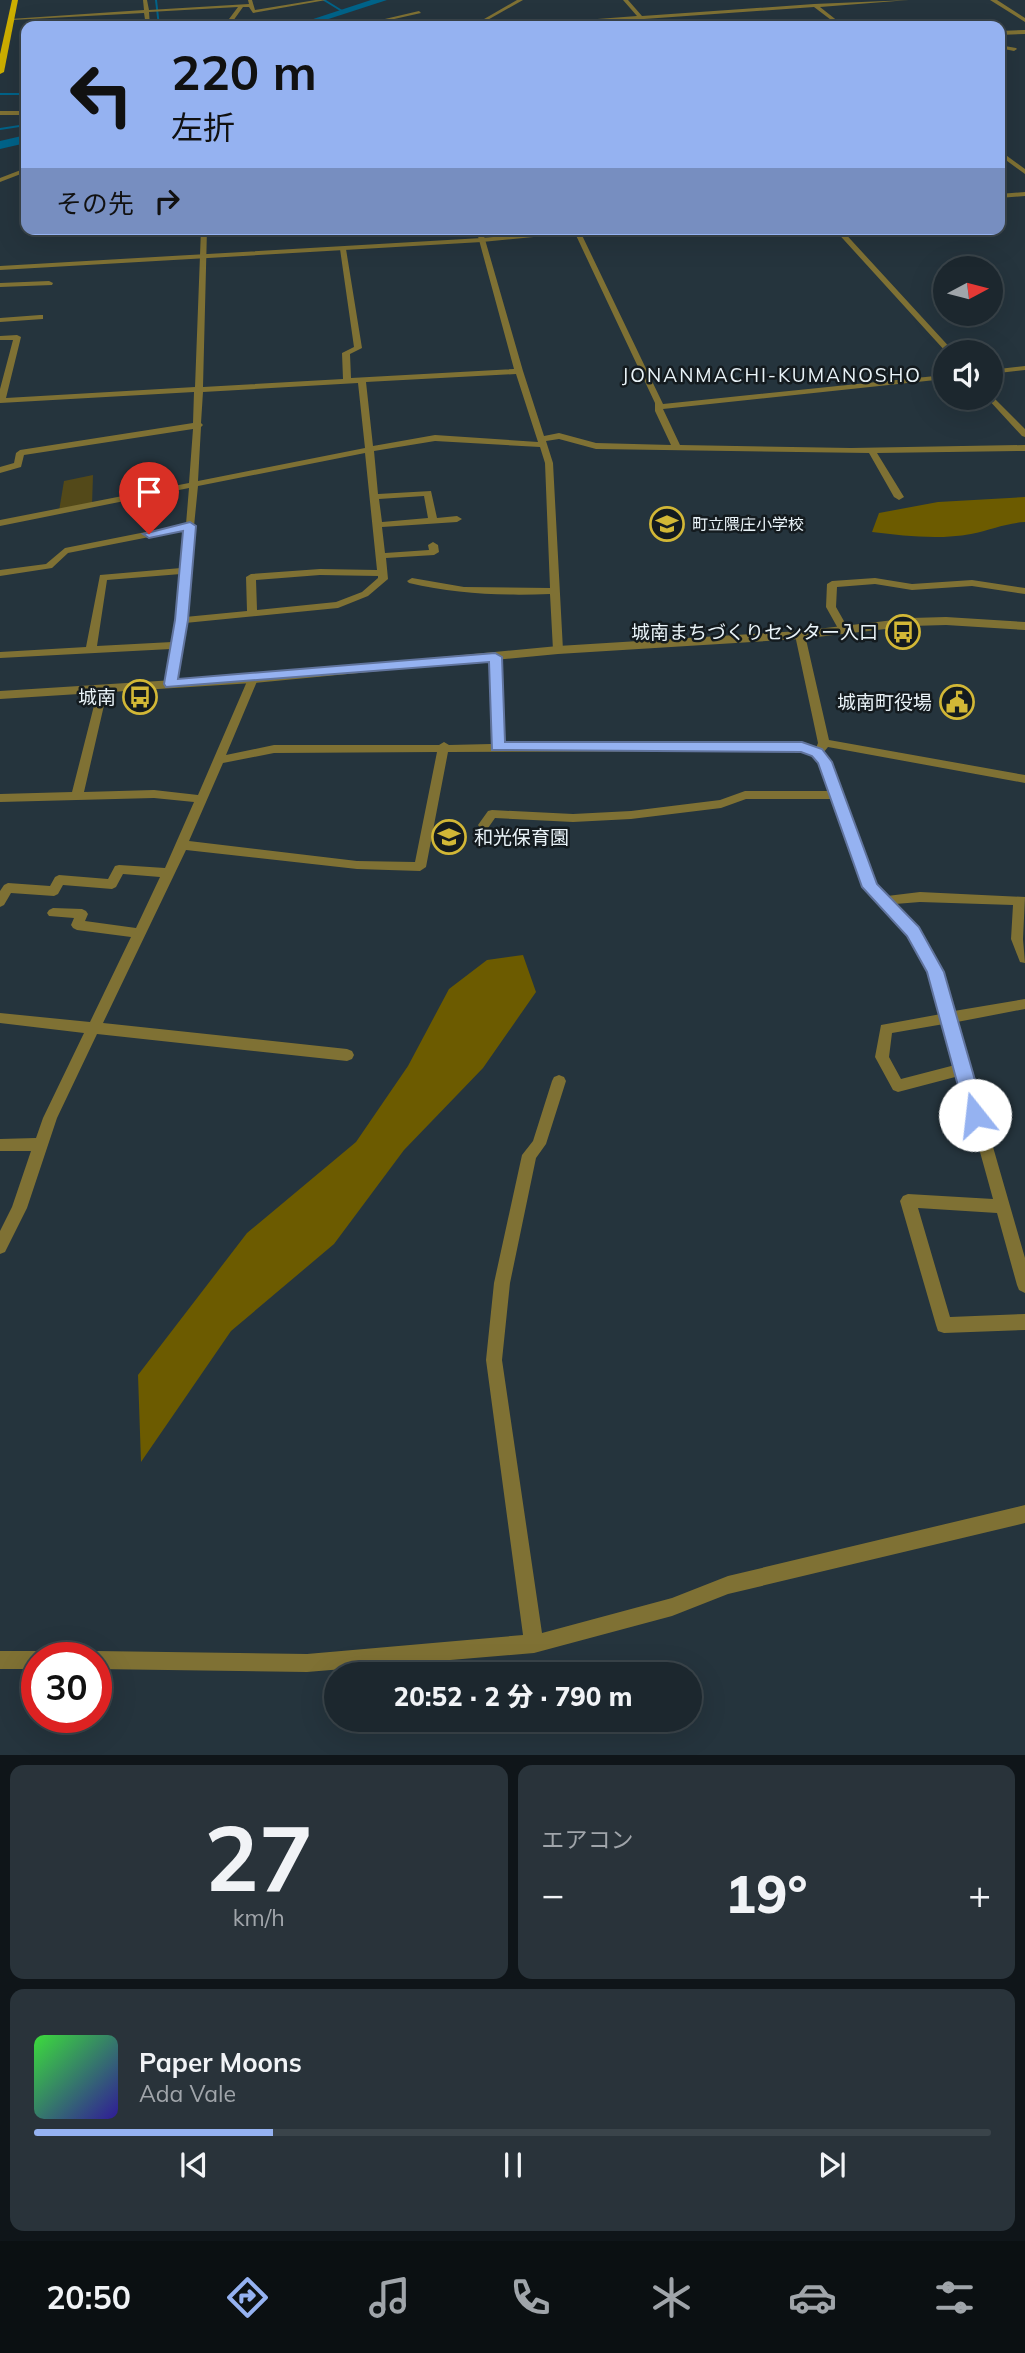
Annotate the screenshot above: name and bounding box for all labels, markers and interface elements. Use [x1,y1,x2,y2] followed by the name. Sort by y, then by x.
[171,41,317,102] text: 220 m
[56,49,147,140] icon: left
[171,107,235,147] text: 左折
[148,182,186,220] icon: right
[56,187,134,220] text: その先
[933,256,1003,326] north arrow
[933,256,1003,410] map controls
[933,340,1003,410] button: sound
[622,363,922,387] district label: JONANMACHI-KUMANOSHO
[119,462,179,534] pin
[130,473,168,511] icon: arrive
[648,505,686,543] school or university icon: 町立隈庄小学校
[692,514,804,534] place label: 町立隈庄小学校
[884,613,922,651] bus stop icon: 城南まちづくりセンター入口
[631,620,878,644] place label: 城南まちづくりセンター入口
[121,678,159,716] bus stop icon: 城南
[938,683,976,721] public building icon: 城南町役場
[78,685,116,709] place label: 城南
[837,690,932,714] place label: 城南町役場
[430,818,468,856] school or university icon: 和光保育園
[474,825,569,849] place label: 和光保育園
[938,1078,1012,1152] position arrow
[21,1642,112,1733] speed limit sign: 30
[394,1680,632,1713] text: 20:52 · 2 分 · 790 m
[204,1800,313,1914] text: 27
[542,1825,634,1854] text: エアコン
[725,1861,807,1926] text: 19°
[542,1870,564,1918] text: −
[968,1870,991,1918] text: +
[233,1903,285,1932] text: km/h
[139,2046,302,2079] text: Paper Moons
[139,2079,236,2108] text: Ada Vale
[175,2146,213,2184] icon: previous
[494,2146,532,2184] icon: pause
[813,2146,851,2184] icon: next
[223,2273,272,2322] icon: directions
[365,2273,414,2322] icon: music
[506,2273,555,2322] icon: phone
[647,2273,696,2322] icon: climate
[788,2273,837,2322] icon: car
[930,2273,979,2322] icon: filters
[46,2277,131,2317] text: 20:50

